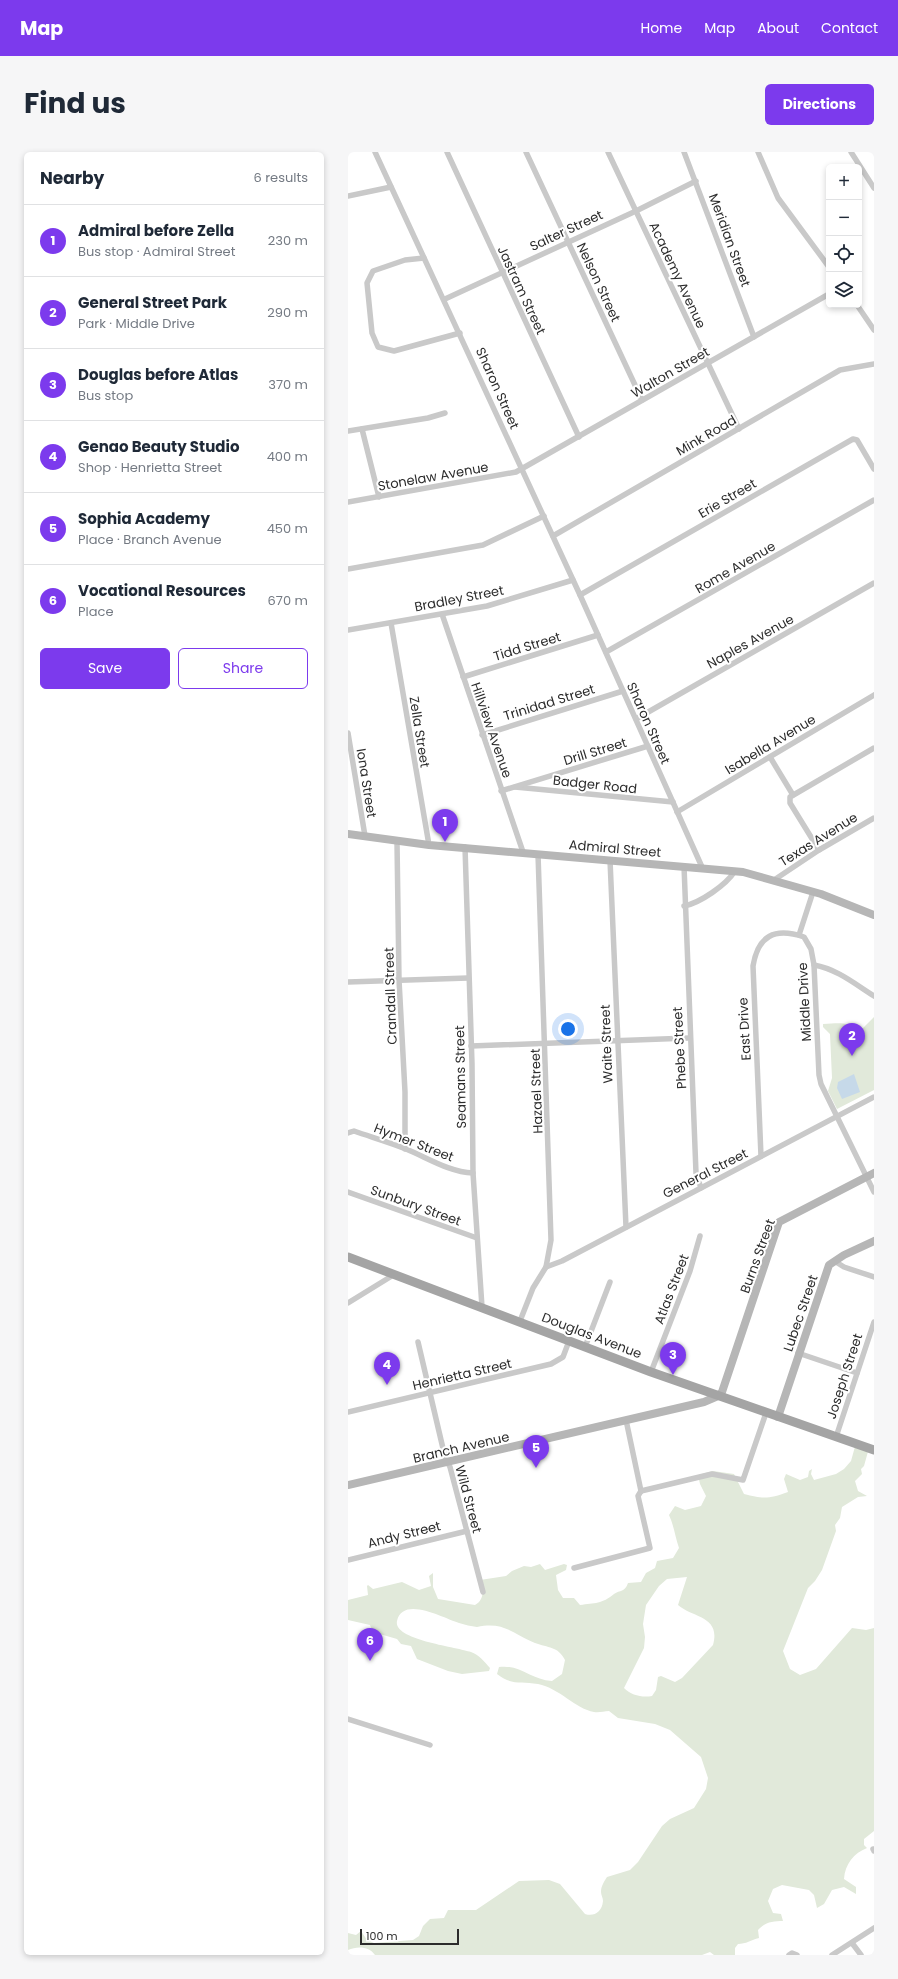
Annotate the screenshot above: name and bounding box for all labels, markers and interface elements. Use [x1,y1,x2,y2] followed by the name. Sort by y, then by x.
[20,15,63,42] text: Map
[640,18,682,38] text: Home
[704,18,735,38] text: Map
[757,18,799,38] text: About
[821,18,878,38] text: Contact
[24,84,126,123] text: Find us
[765,84,874,125] button: Directions
[826,164,862,308] map controls
[826,164,862,200] button: +
[40,166,104,190] text: Nearby
[254,168,308,187] text: 6 results
[704,191,755,290] street label: Meridian Street
[826,200,862,236] button: −
[526,205,606,256] street label: Salter Street
[645,219,711,331] street label: Academy Avenue
[78,220,234,241] text: Admiral before Zella
[51,231,55,250] text: 1
[268,231,308,250] text: 230 m
[826,236,862,272] button: locate
[572,240,625,325] street label: Nelson Street
[78,242,235,261] text: Bus stop · Admiral Street
[493,243,551,338] street label: Jastram Street
[826,272,862,308] button: layers
[78,292,227,313] text: General Street Park
[49,303,57,322] text: 2
[267,303,308,322] text: 290 m
[78,314,195,333] text: Park · Middle Drive
[628,342,713,403] street label: Walton Street
[471,344,524,432] street label: Sharon Street
[78,364,238,385] text: Douglas before Atlas
[49,375,57,394] text: 3
[268,375,308,394] text: 370 m
[78,386,133,405] text: Bus stop
[673,411,740,460] street label: Mink Road
[78,436,239,457] text: Genao Beauty Studio
[49,447,57,466] text: 4
[267,447,308,466] text: 400 m
[376,457,490,496] street label: Stonelaw Avenue
[78,458,222,477] text: Shop · Henrietta Street
[695,474,760,523] street label: Erie Street
[78,508,210,529] text: Sophia Academy
[49,519,57,538] text: 5
[267,519,308,538] text: 450 m
[78,530,222,549] text: Place · Branch Avenue
[692,537,779,598] street label: Rome Avenue
[78,580,246,601] text: Vocational Resources
[413,580,506,616] street label: Bradley Street
[49,591,57,610] text: 6
[268,591,308,610] text: 670 m
[78,602,113,621] text: Place
[703,610,797,673] street label: Naples Avenue
[491,627,563,666] street label: Tidd Street
[40,648,170,689] button: Save
[178,648,308,689] button: Share
[622,679,675,767] street label: Sharon Street
[466,680,517,781] street label: Hillview Avenue
[501,680,597,725] street label: Trinidad Street
[405,695,435,769] street label: Zella Street
[721,710,819,779] street label: Isabella Avenue
[561,733,629,770] street label: Drill Street
[352,747,381,819] street label: Iona Street
[552,771,638,798] street label: Badger Road
[775,808,861,871] street label: Texas Avenue
[432,809,458,842] pin: 1
[568,835,662,862] street label: Admiral Street
[379,947,402,1045] street label: Crandall Street
[793,962,816,1042] street label: Middle Drive
[733,997,756,1061] street label: East Drive
[596,1004,617,1084] street label: Waite Street
[668,1006,691,1090] street label: Phebe Street
[558,1019,578,1039] your location
[839,1023,865,1056] pin: 2
[450,1025,471,1129] street label: Seamans Street
[526,1048,547,1134] street label: Hazael Street
[371,1119,457,1167] street label: Hymer Street
[660,1144,751,1203] street label: General Street
[368,1180,464,1231] street label: Sunbury Street
[735,1216,780,1296] street label: Burns Street
[649,1251,694,1327] street label: Atlas Street
[778,1272,823,1354] street label: Lubec Street
[539,1308,645,1363] street label: Douglas Avenue
[822,1331,867,1421] street label: Joseph Street
[660,1342,686,1375] pin: 3
[374,1352,400,1385] pin: 4
[411,1354,514,1395] street label: Henrietta Street
[411,1427,511,1468] street label: Branch Avenue
[523,1435,549,1468] pin: 5
[450,1463,487,1535] street label: Wild Street
[366,1516,443,1553] street label: Andy Street
[357,1628,383,1661] pin: 6
[360,1927,459,1946] scale bar
[366,1928,398,1944] text: 100 m

